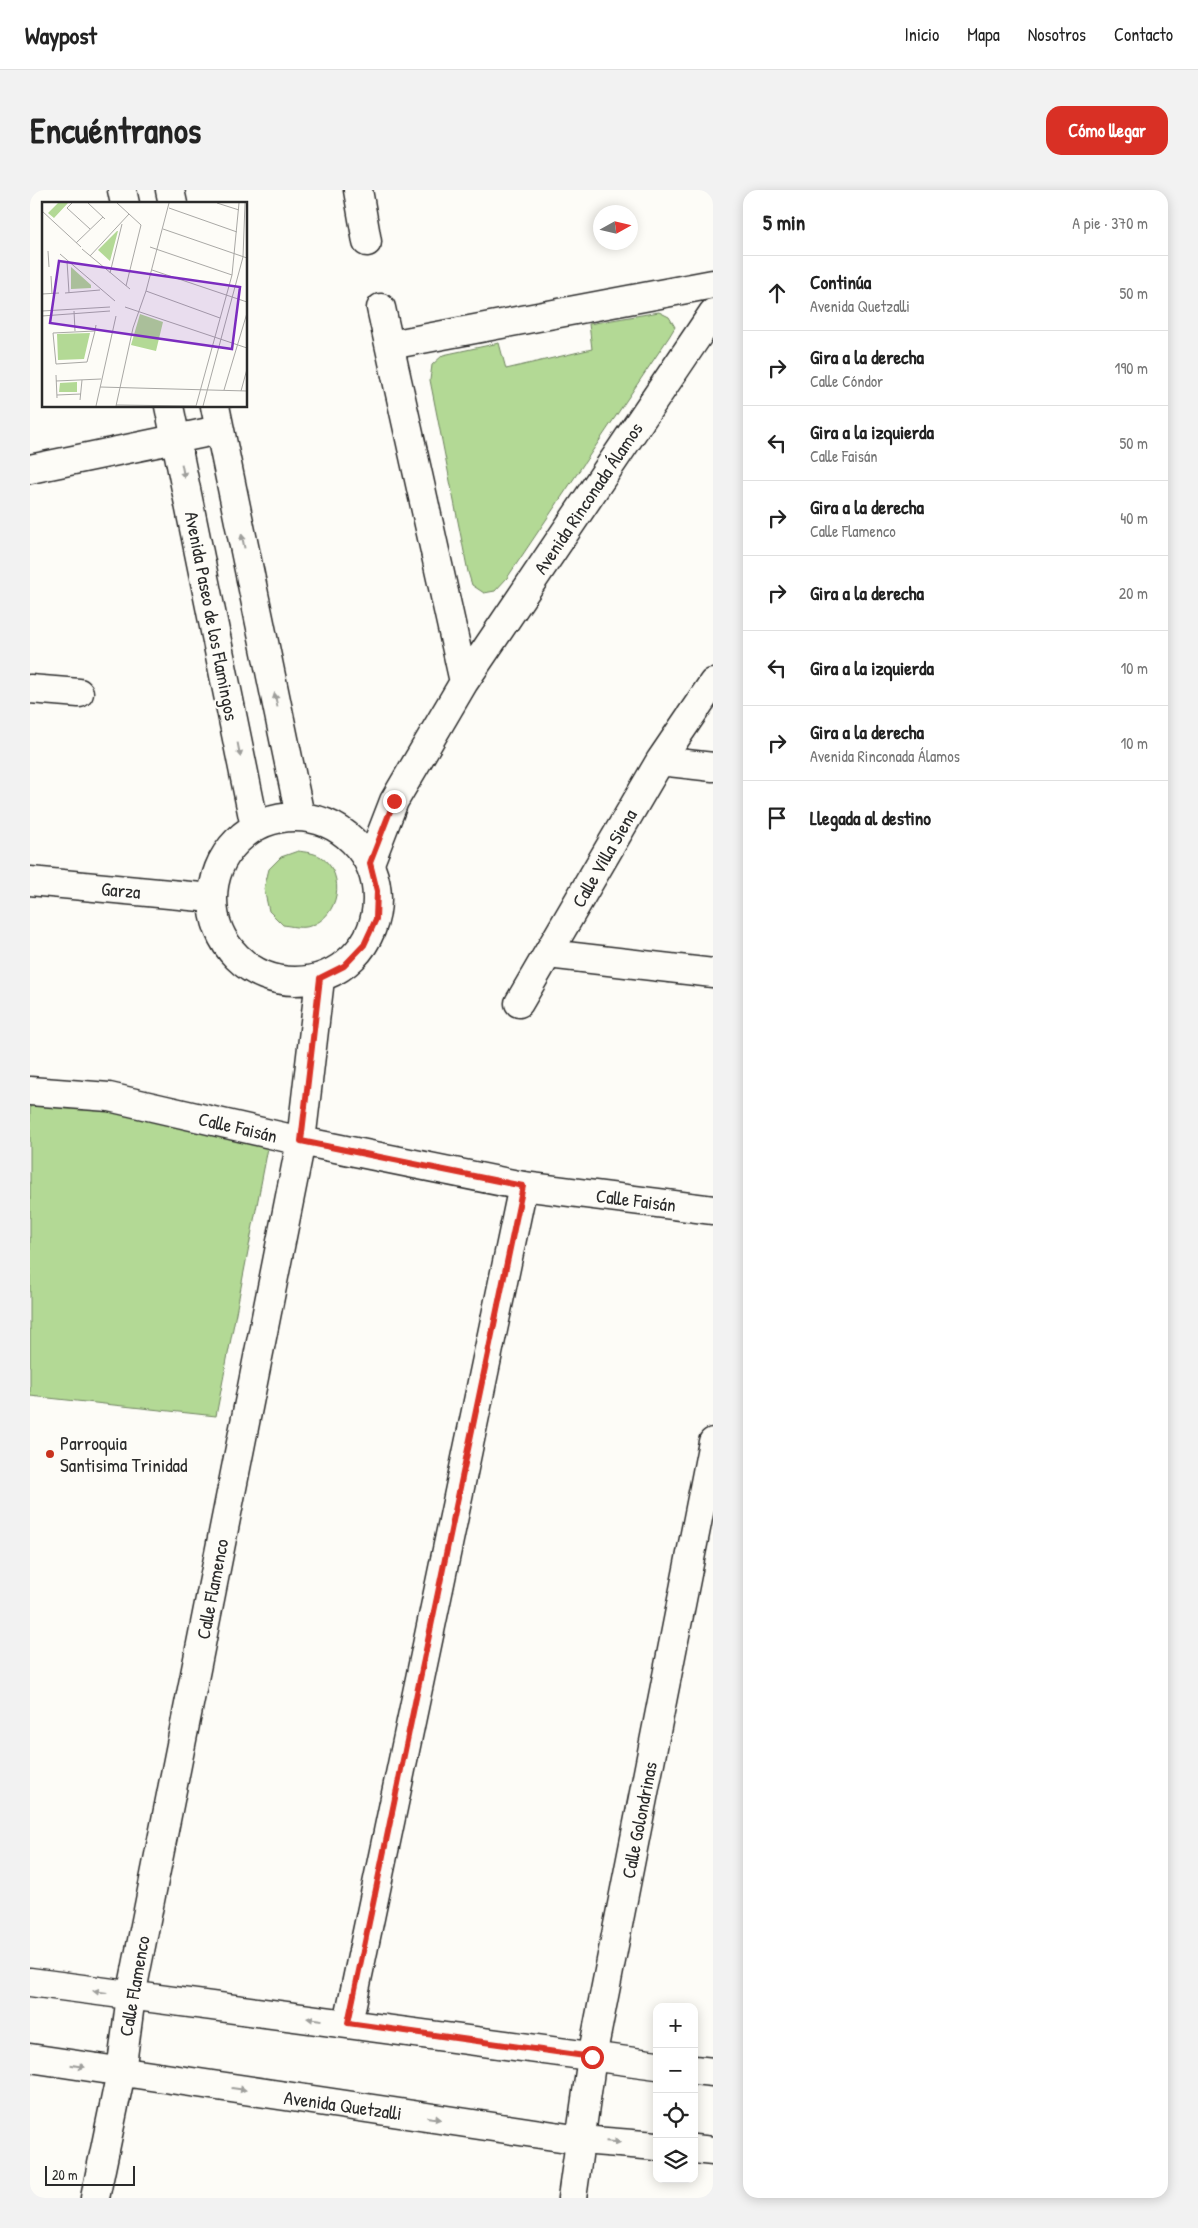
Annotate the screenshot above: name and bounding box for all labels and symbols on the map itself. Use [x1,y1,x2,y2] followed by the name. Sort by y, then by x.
[42,202,248,408] inset map
[593,205,638,250] north arrow
[527,417,649,579] street label: Avenida Rinconada Álamos
[179,463,187,479] one-way arrow
[179,509,245,723] street label: Avenida Paseo de los Flamingos
[238,533,246,549] one-way arrow
[271,692,279,708] one-way arrow
[236,743,244,759] one-way arrow
[383,790,406,813] route end
[565,804,643,912] street label: Calle Villa Siena
[100,875,142,905] street label: Garza
[196,1105,280,1149] street label: Calle Faisán
[595,1182,677,1218] street label: Calle Faisán
[60,1430,188,1478] place label: Parroquia Santisima Trinidad
[44,1448,56,1460] marker: Parroquia Santisima Trinidad
[190,1536,235,1641] street label: Calle Flamenco
[615,1759,663,1881] street label: Calle Golondrinas
[112,1933,156,2038] street label: Calle Flamenco
[92,1988,108,1996] one-way arrow
[305,2015,321,2023] one-way arrow
[581,2046,604,2069] route start
[71,2062,87,2070] one-way arrow
[282,2084,404,2126] street label: Avenida Quetzalli
[231,2086,247,2094] one-way arrow
[427,2114,443,2122] one-way arrow
[605,2139,621,2147] one-way arrow
[45,2163,135,2186] scale bar

